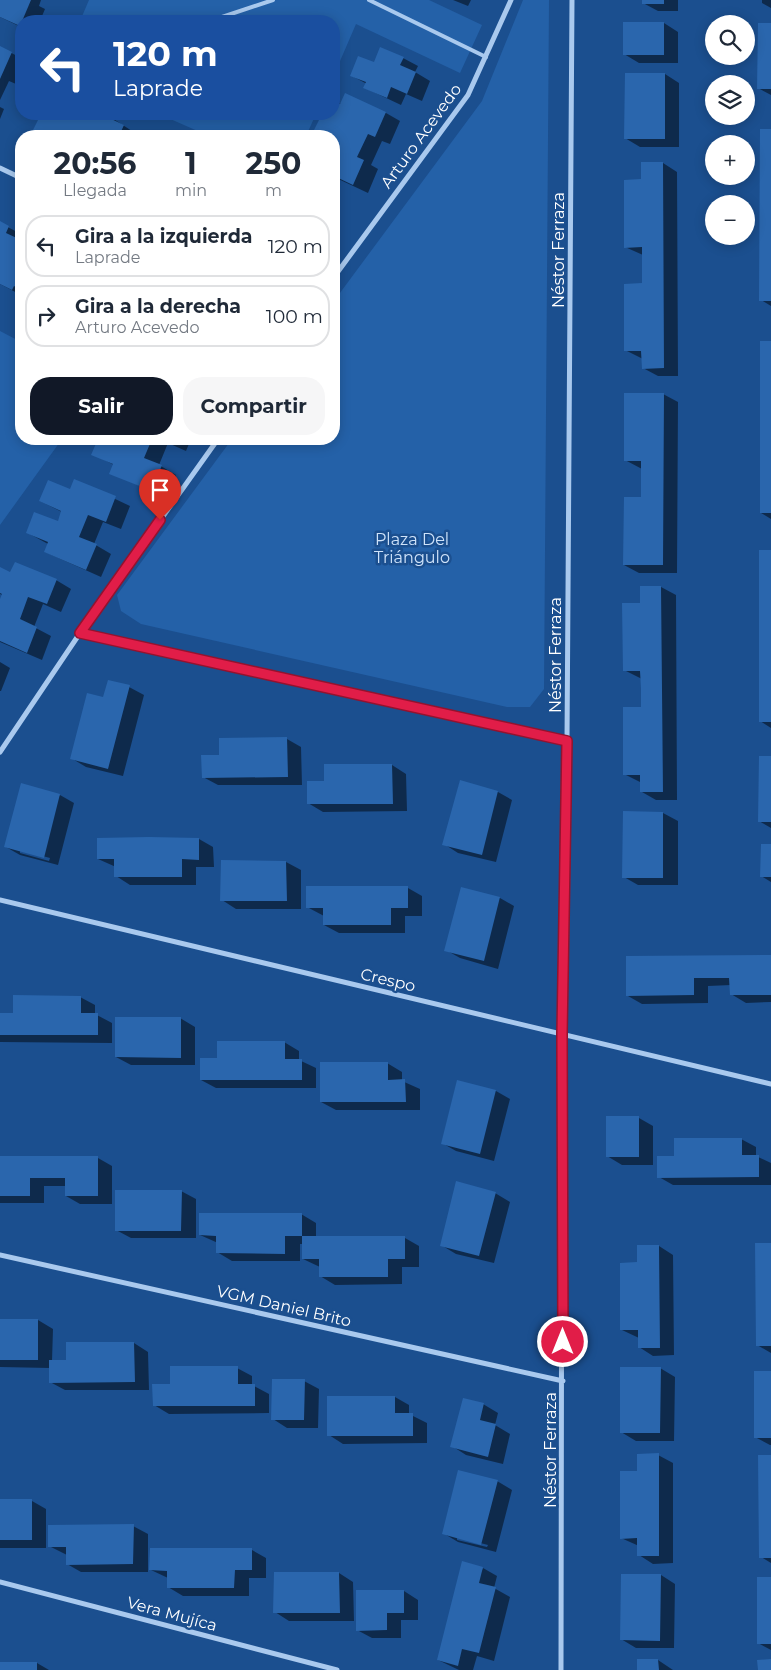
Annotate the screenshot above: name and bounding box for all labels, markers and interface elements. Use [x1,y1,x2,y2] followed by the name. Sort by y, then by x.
[705,15,755,245] map controls
[705,15,755,65] button: search
[113,32,218,75] text: 120 m
[30,35,95,100] icon: left
[113,75,203,102] text: Laprade
[705,75,755,125] button: layers
[377,80,465,192] street label: Arturo Acevedo
[705,135,755,185] button: +
[54,145,136,182] text: 20:56
[185,145,197,182] text: 1
[246,145,301,182] text: 250
[63,181,127,200] text: Llegada
[175,181,207,200] text: min
[265,181,282,200] text: m
[549,192,568,308] street label: Néstor Ferraza
[705,195,755,245] button: −
[75,225,253,248] text: Gira a la izquierda
[32,232,60,260] icon: left
[268,235,323,258] text: 120 m
[75,248,140,267] text: Laprade
[75,295,241,318] text: Gira a la derecha
[32,302,60,330] icon: right
[266,305,323,328] text: 100 m
[75,318,200,337] text: Arturo Acevedo
[30,377,173,435] button: Salir
[183,377,325,435] button: Compartir
[139,469,181,520] pin
[146,476,174,504] icon: arrive
[374,530,450,567] park label: Plaza Del Triángulo
[546,597,565,713] street label: Néstor Ferraza
[359,964,417,996] street label: Crespo
[215,1281,353,1331] street label: VGM Daniel Brito
[536,1315,588,1367] position arrow
[541,1392,560,1508] street label: Néstor Ferraza
[125,1593,219,1635] street label: Vera Mujíca

